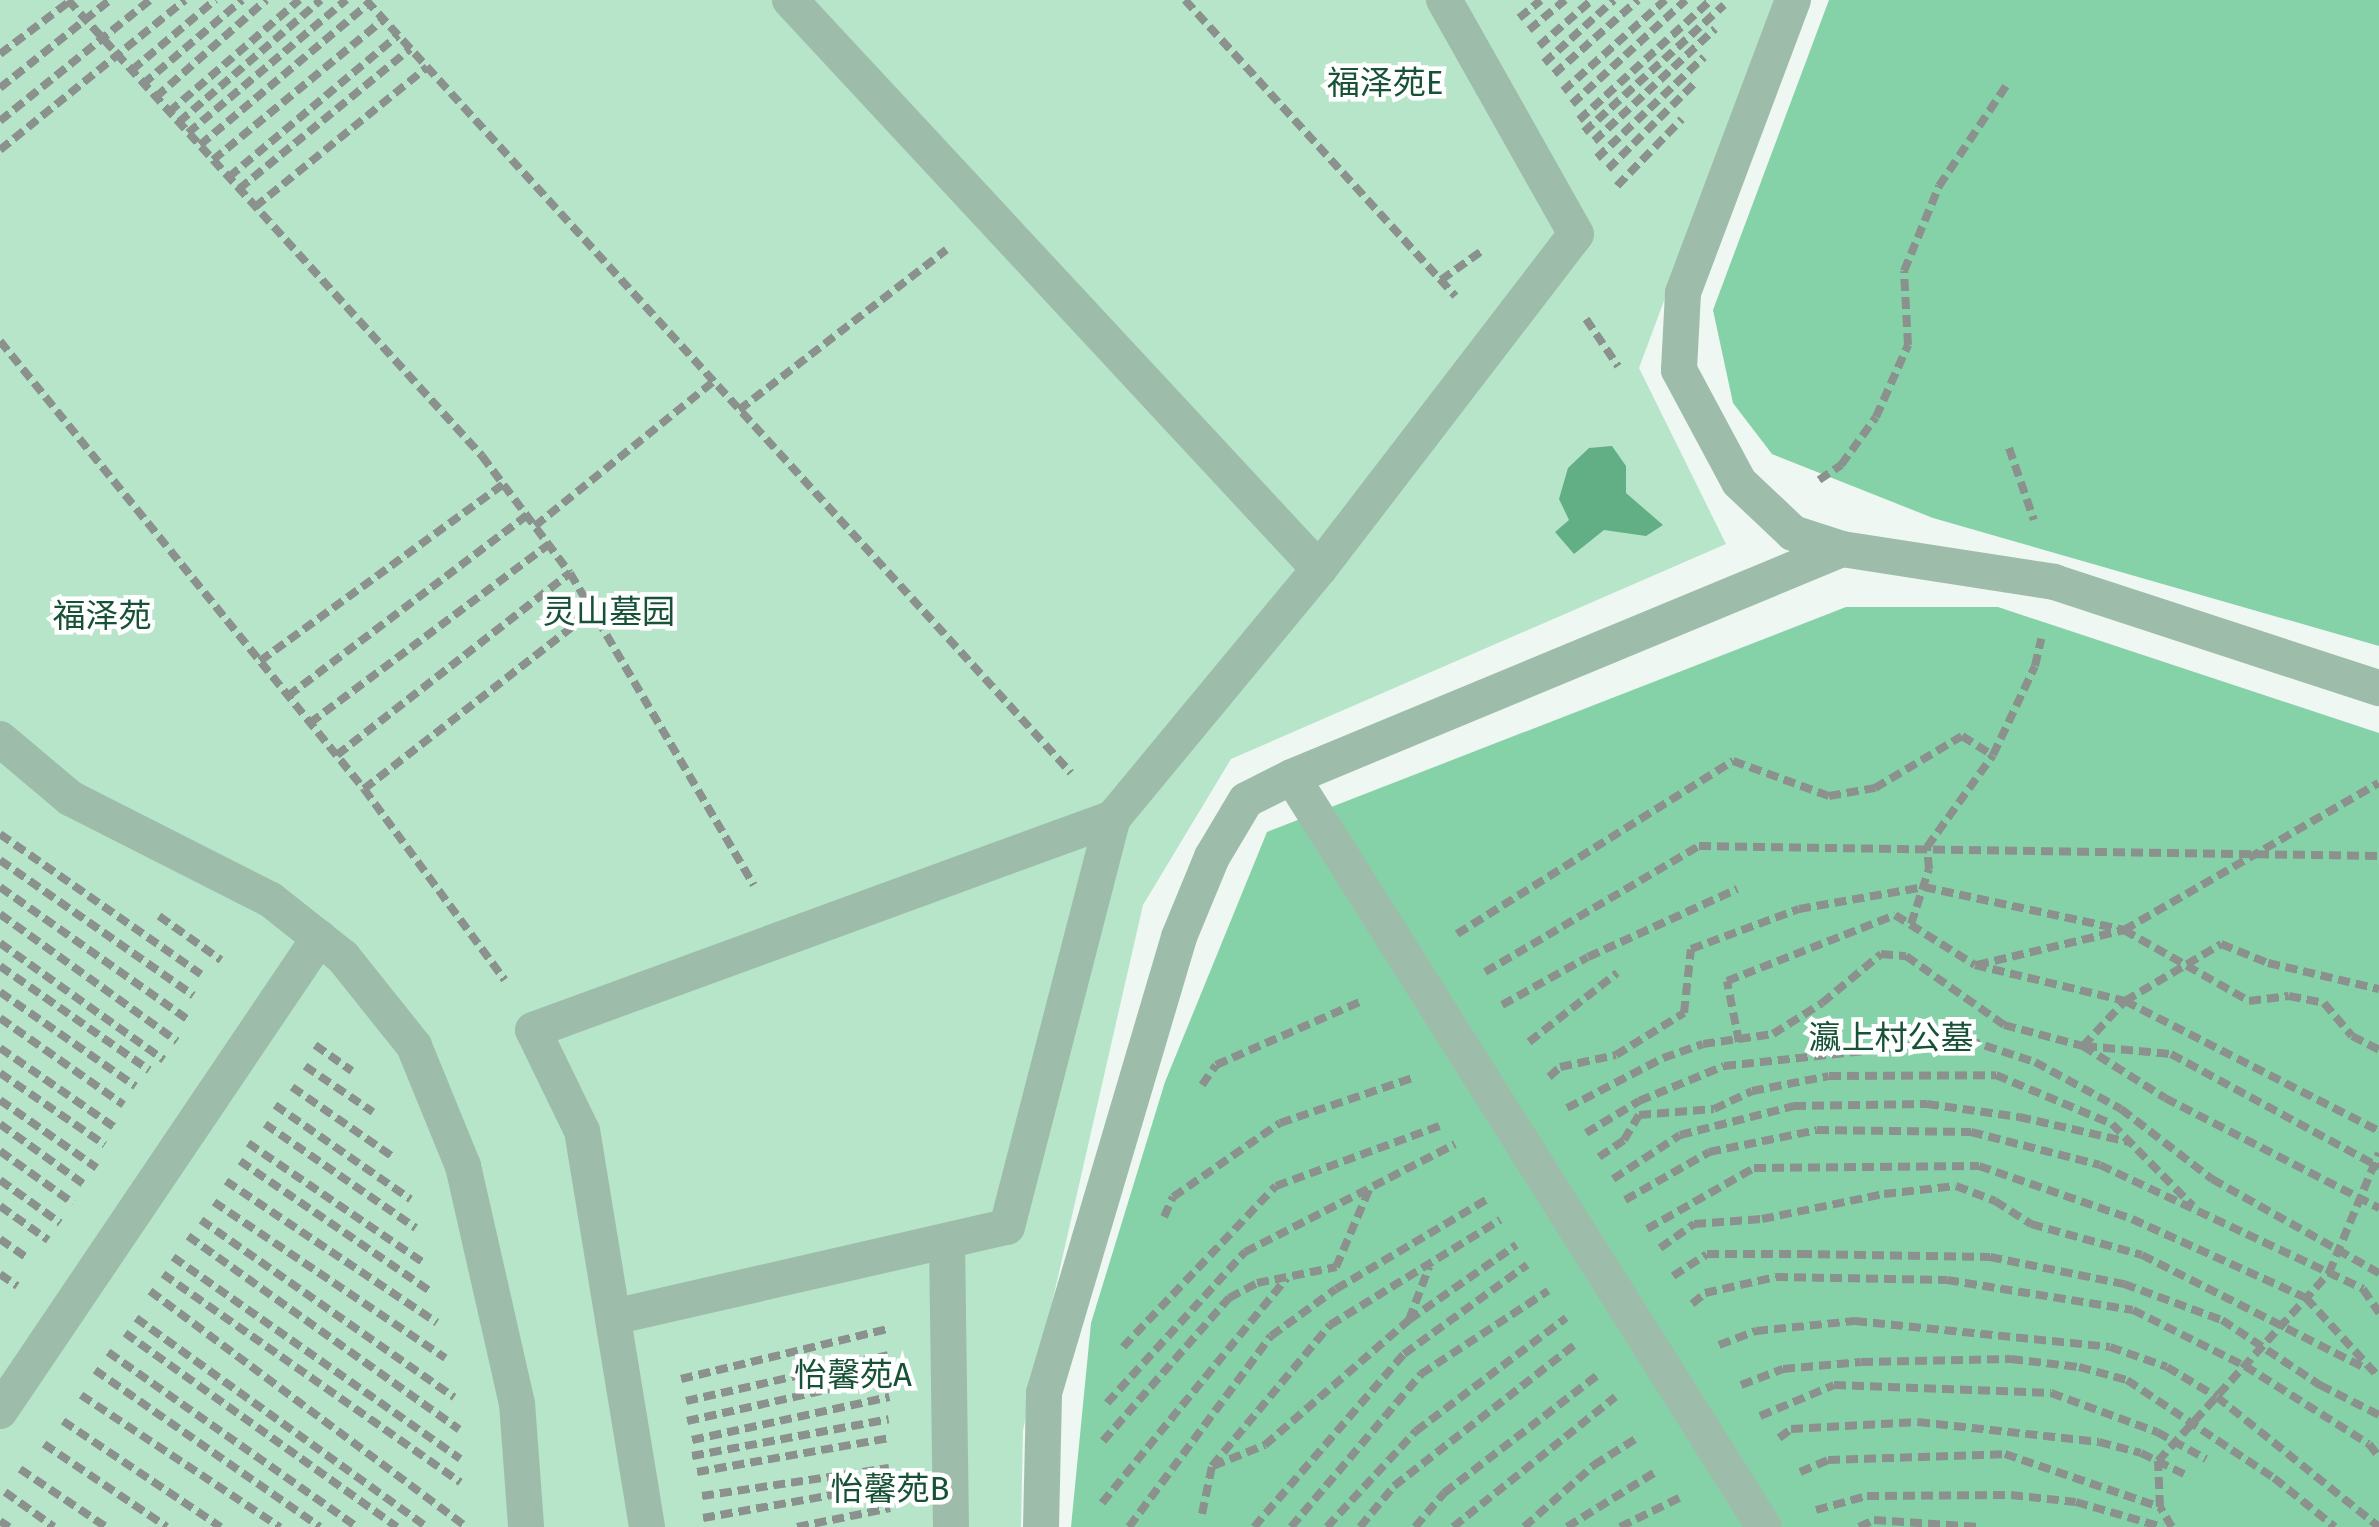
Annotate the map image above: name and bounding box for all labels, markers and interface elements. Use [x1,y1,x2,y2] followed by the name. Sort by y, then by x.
[1327,64,1443,104] park label: 福泽苑E
[543,593,675,633] park label: 灵山墓园
[53,597,151,637] park label: 福泽苑
[1809,1019,1973,1059] park label: 瀛上村公墓
[794,1356,912,1396] park label: 怡馨苑A
[830,1470,950,1510] park label: 怡馨苑B

